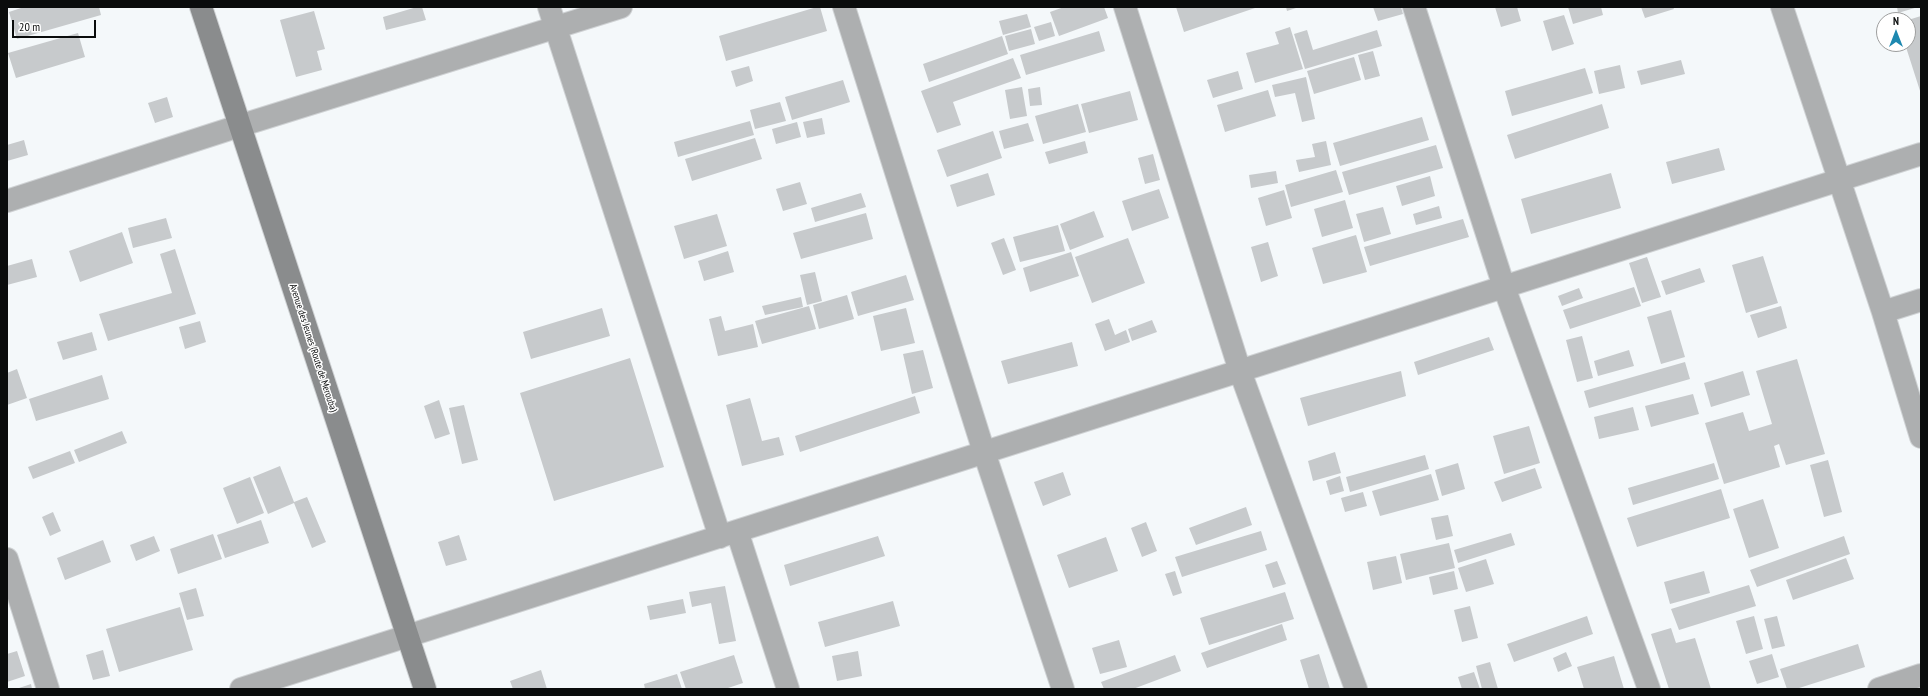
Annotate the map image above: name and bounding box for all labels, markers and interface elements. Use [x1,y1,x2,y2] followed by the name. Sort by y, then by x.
[14,12,98,38] scale bar
[1876,12,1916,52] north arrow
[1893,14,1899,28] text: N
[19,19,40,34] text: 20 m
[287,283,339,413] street label: Avenue des Jeunes (Route de Merouba)

